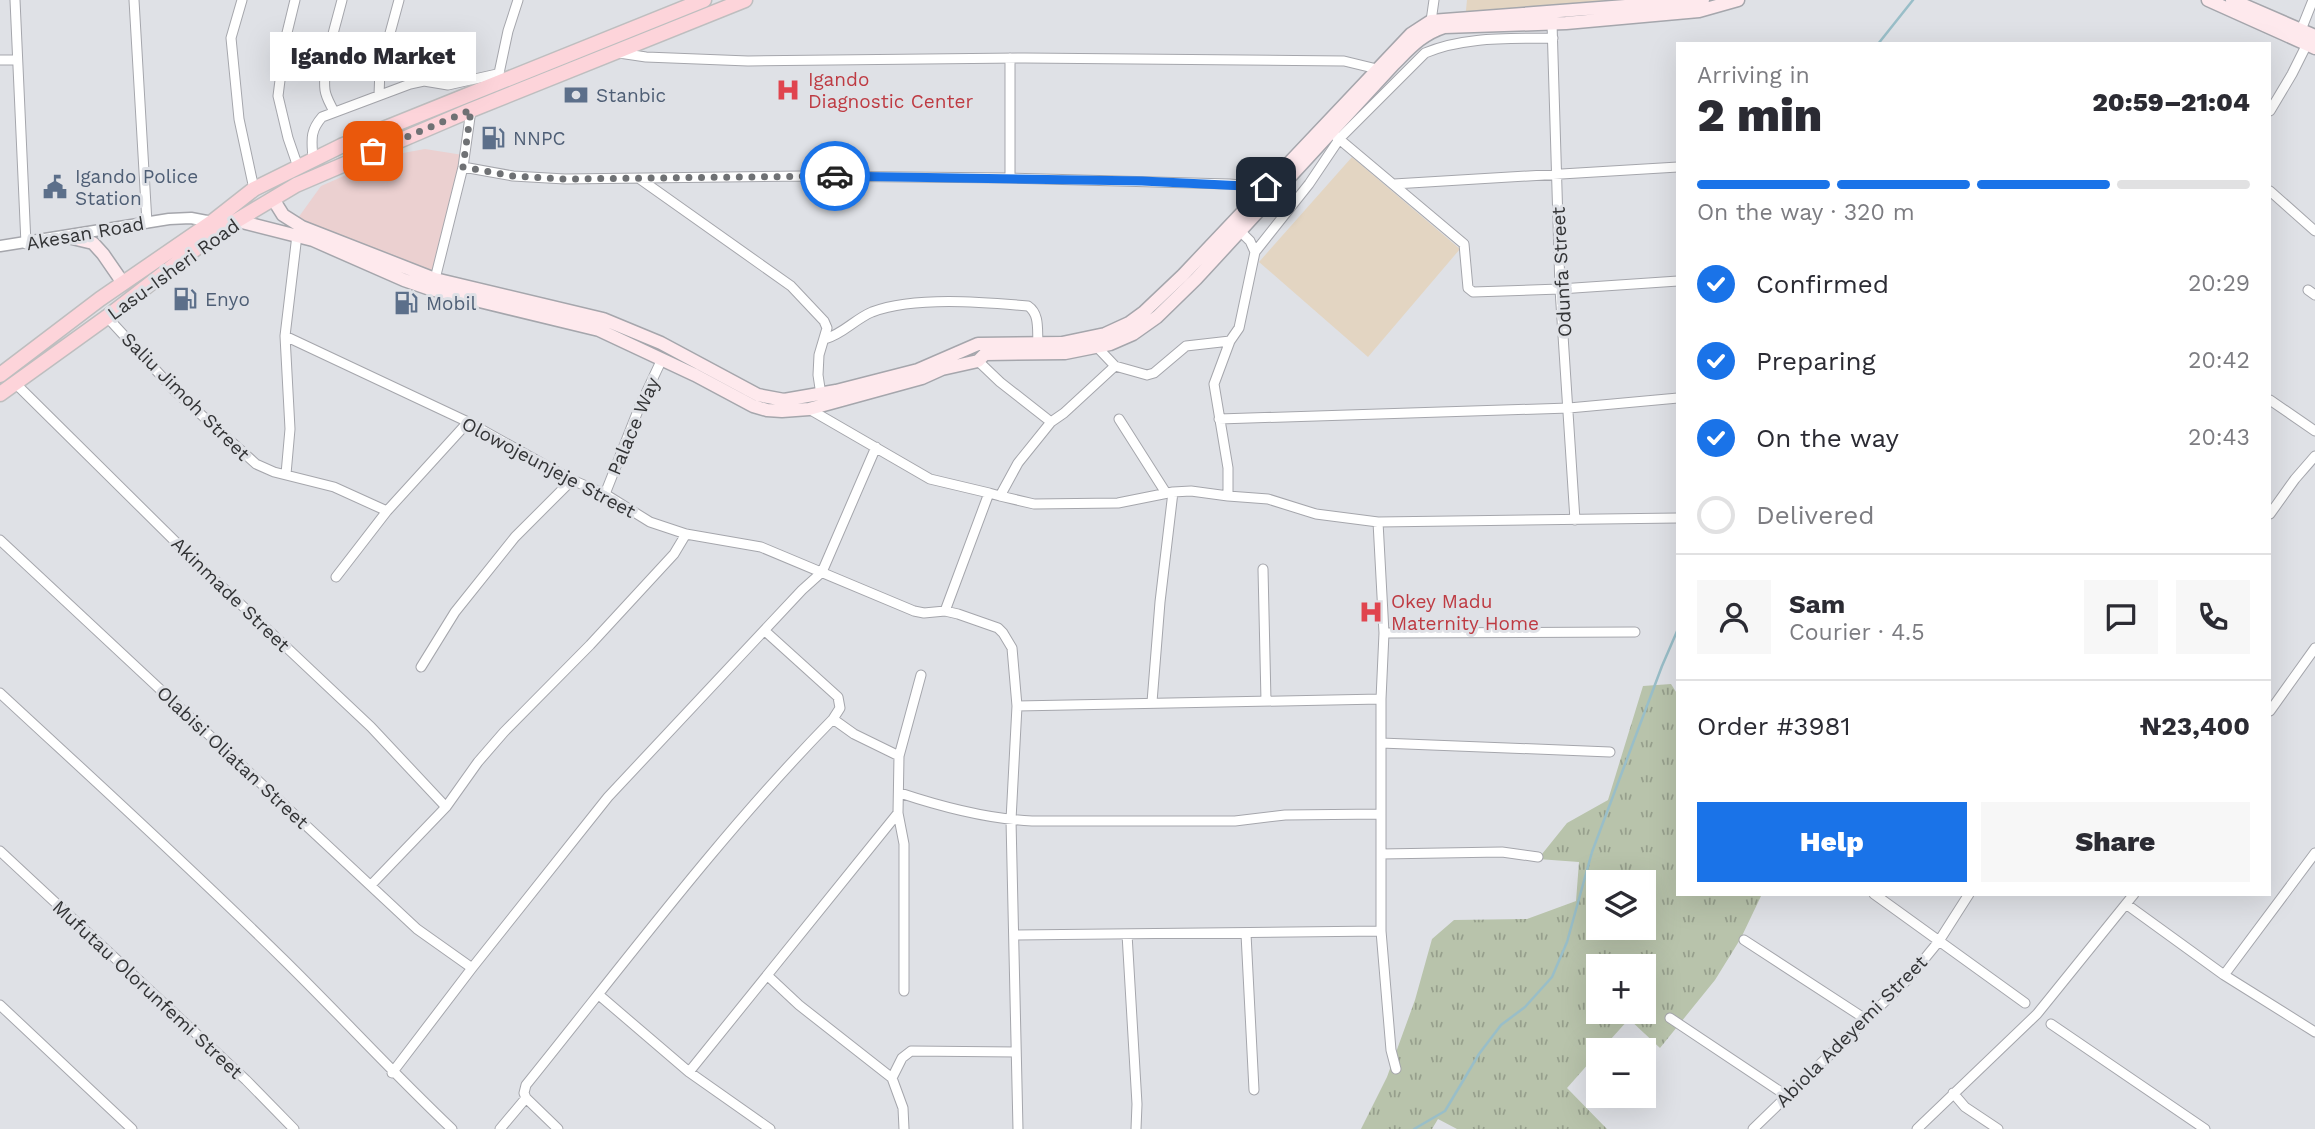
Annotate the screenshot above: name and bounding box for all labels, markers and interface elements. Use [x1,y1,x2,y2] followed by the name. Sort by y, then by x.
[270,32,476,81] callout: Igando Market
[291,43,455,70] text: Igando Market
[1697,62,1810,89] text: Arriving in
[808,68,973,113] place label: Igando Diagnostic Center
[774,76,802,104] hospital icon: Igando Diagnostic Center
[562,81,590,109] bank icon: Stanbic
[596,84,666,107] place label: Stanbic
[2092,87,2250,117] text: 20:59–21:04
[1697,88,1822,142] text: 2 min
[343,121,403,181] pin
[479,124,507,152] fuel station icon: NNPC
[513,127,566,150] place label: NNPC
[354,132,392,170] icon: bag
[800,141,870,211] courier
[816,157,854,195] icon: car
[1236,157,1296,217] pin
[75,165,198,210] place label: Igando Police Station
[1247,168,1285,206] icon: home
[41,173,69,201] public building icon: Igando Police Station
[1697,199,1915,226] text: On the way · 320 m
[1547,206,1576,338] street label: Odunfa Street
[24,212,146,255] street label: Akesan Road
[103,214,244,325] street label: Lasu-Isheri Road
[1697,265,1735,303] icon: check
[1756,269,1889,299] text: Confirmed
[2188,270,2250,297] text: 20:29
[171,285,199,313] fuel station icon: Enyo
[205,288,250,311] place label: Enyo
[392,289,420,317] fuel station icon: Mobil
[426,292,476,315] place label: Mobil
[117,327,255,465] street label: Saliu Jimoh Street
[1697,342,1735,380] icon: check
[1756,346,1876,376] text: Preparing
[2188,347,2250,374] text: 20:42
[603,374,664,479] street label: Palace Way
[458,412,640,523] street label: Olowojeunjeje Street
[1697,419,1735,457] icon: check
[1756,423,1899,453] text: On the way
[2188,424,2250,451] text: 20:43
[1756,500,1875,530] text: Delivered
[167,532,295,657] street label: Akinmade Street
[1697,580,1771,654] button: person
[2084,580,2158,654] button: chat
[2176,580,2250,654] button: phone
[1789,589,1845,619] text: Sam
[1391,590,1539,635] place label: Okey Madu Maternity Home
[1357,598,1385,626] hospital icon: Okey Madu Maternity Home
[1789,619,1925,646] text: Courier · 4.5
[152,681,313,834] street label: Olabisi Oliatan Street
[1697,711,1851,741] text: Order #3981
[2140,711,2250,741] text: ₦23,400
[1697,802,1967,882] button: Help
[1981,802,2250,882] button: Share
[1586,870,1656,1108] map controls
[1586,870,1656,940] button: layers
[48,895,247,1084] street label: Mufutau Olorunfemi Street
[1771,951,1932,1112] street label: Abiola Adeyemi Street
[1586,954,1656,1024] button: +
[1586,1038,1656,1108] button: −

